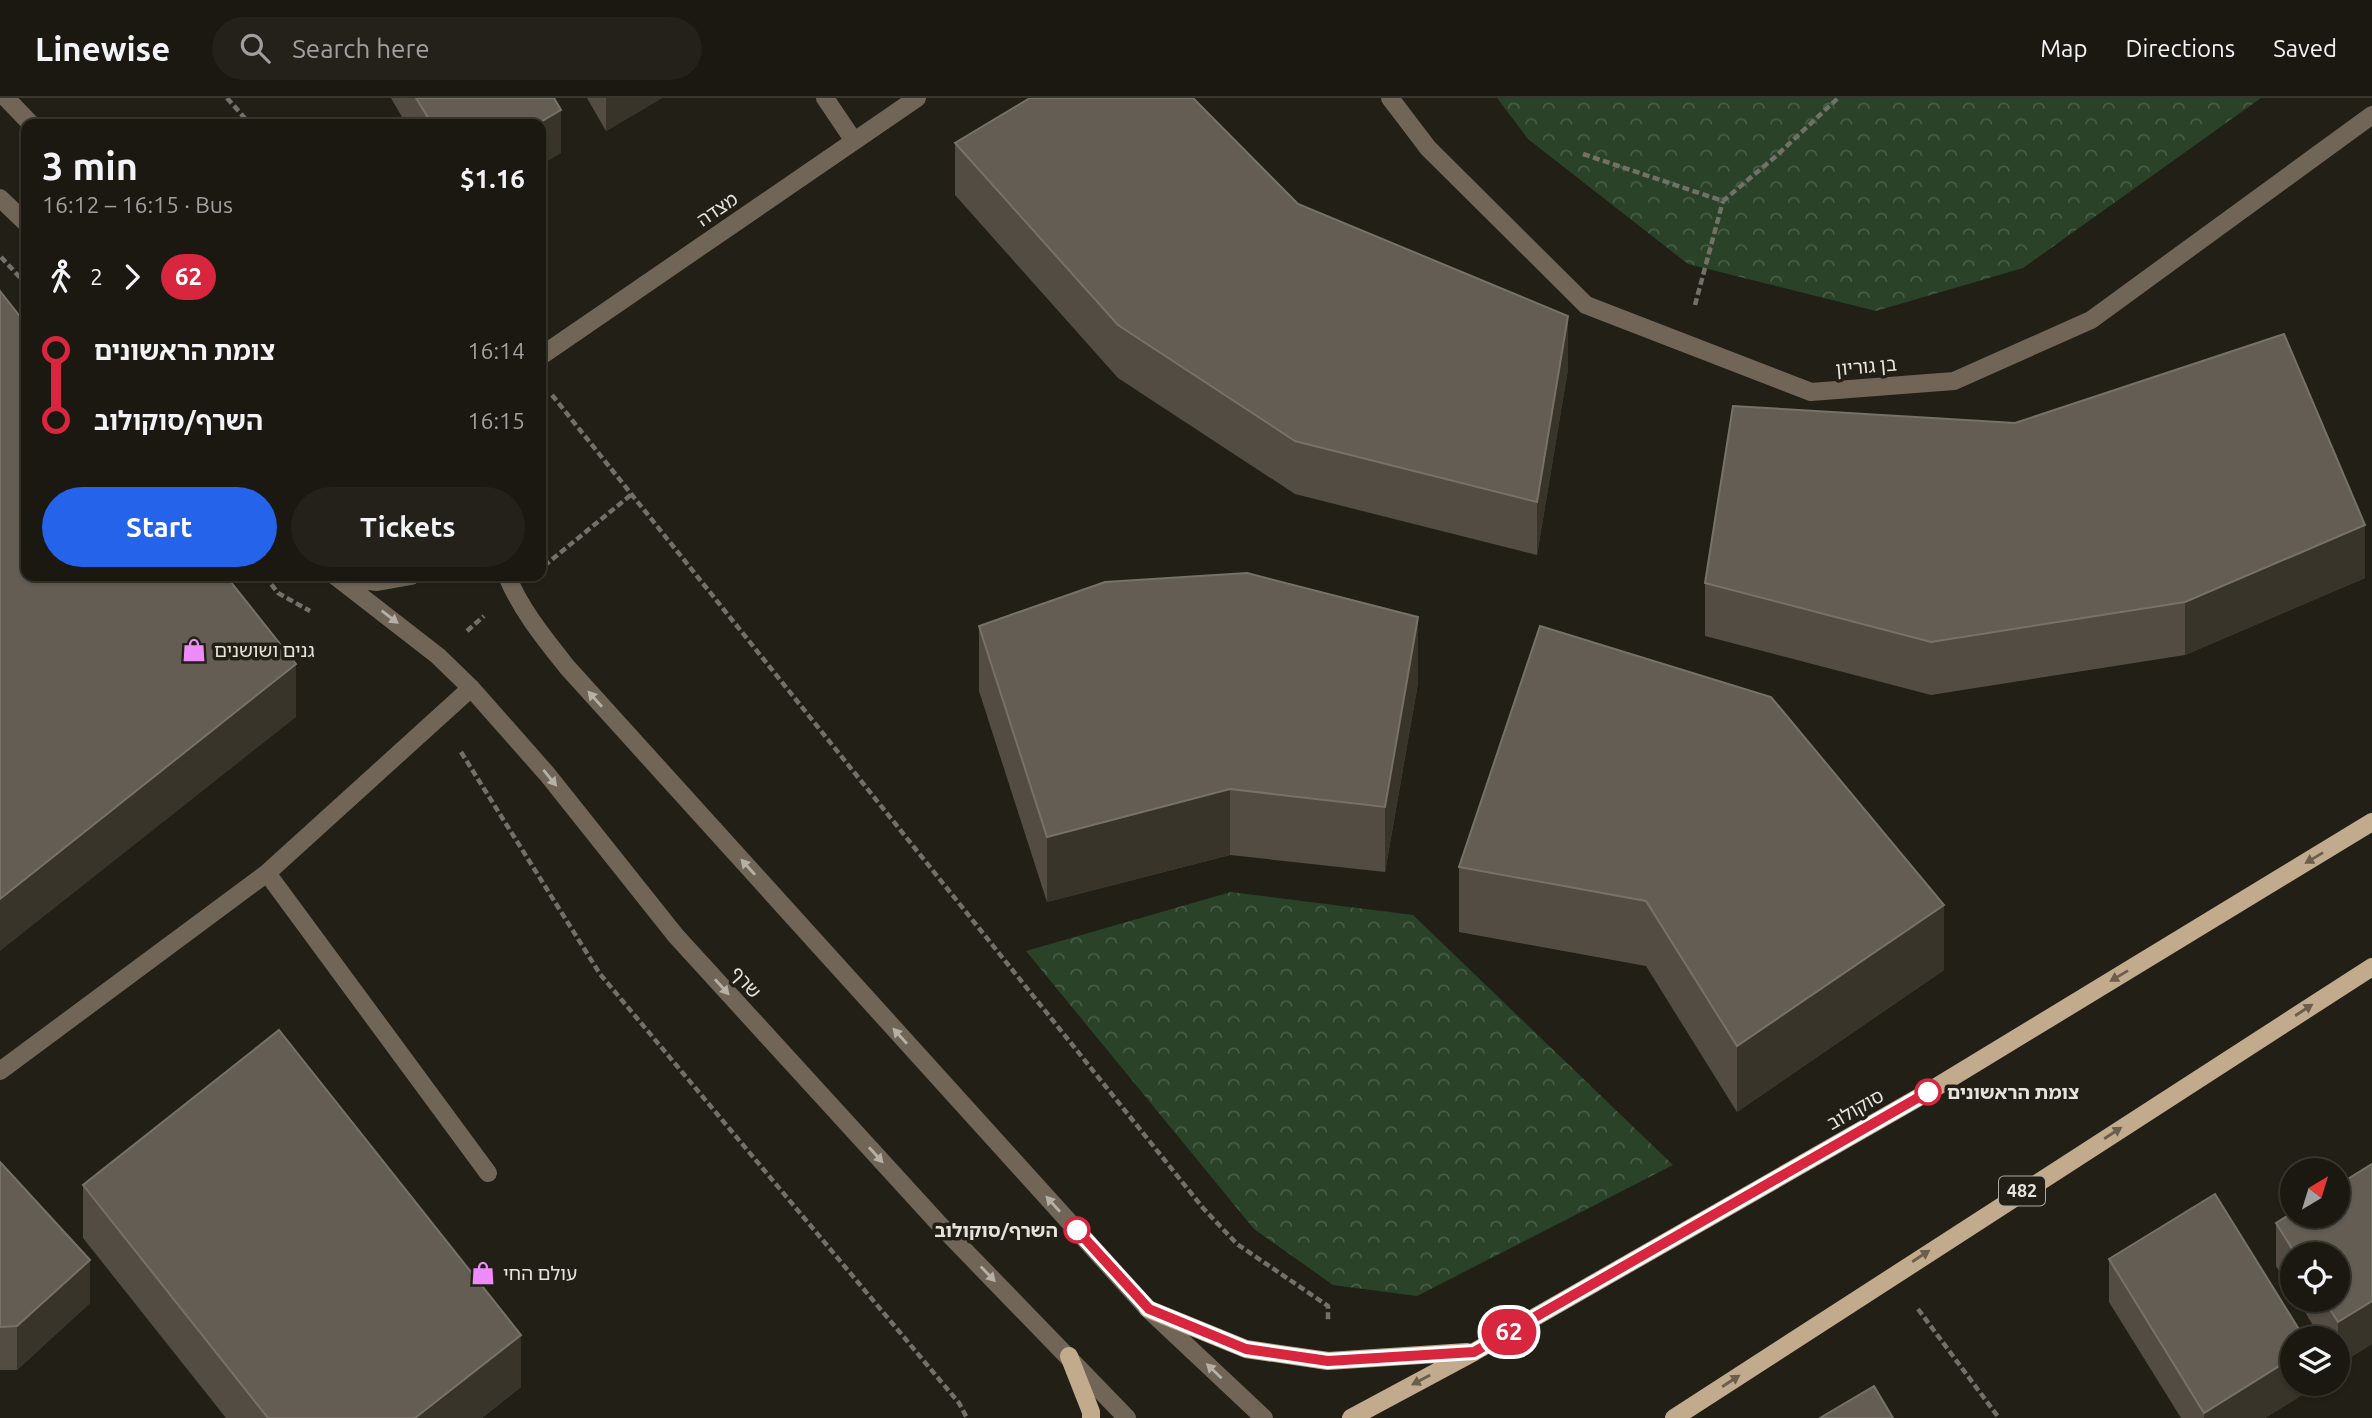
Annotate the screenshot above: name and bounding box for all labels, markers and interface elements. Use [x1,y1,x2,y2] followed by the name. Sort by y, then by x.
[212,17,702,80] search box
[236,29,274,67] icon: search
[35,30,170,67] text: Linewise
[292,34,430,63] text: Search here
[2040,35,2087,62] text: Map
[2125,35,2235,62] text: Directions
[2273,35,2337,62] text: Saved
[42,145,138,187] text: 3 min
[460,164,525,193] text: $1.16
[692,187,742,231] street label: מצדה
[42,192,233,217] text: 16:12 – 16:15 · Bus
[42,258,80,296] icon: walk
[113,258,151,296] icon: forward
[175,263,202,290] text: 62
[90,264,103,289] text: 2
[94,336,275,365] text: צומת הראשונים
[467,338,525,363] text: 16:14
[1834,352,1898,380] street label: בן גוריון
[94,406,263,435] text: השרף/סוקולוב
[467,408,525,433] text: 16:15
[42,487,277,567] button: Start
[291,487,525,567] button: Tickets
[380,610,399,624] one-way arrow
[180,636,208,664] shop icon: גנים ושושנים
[214,639,315,661] place label: גנים ושושנים
[588,690,603,707] one-way arrow
[542,769,557,786] one-way arrow
[2304,851,2323,864] one-way arrow
[740,859,756,876] one-way arrow
[726,962,766,1002] street label: שרף
[2110,969,2129,982] one-way arrow
[714,978,730,996] one-way arrow
[2295,1004,2314,1017] one-way arrow
[893,1028,909,1045] one-way arrow
[1915,1079,1941,1105] marker: צומת הראשונים
[1947,1081,2079,1103] place label: צומת הראשונים
[1823,1084,1887,1134] street label: סוקולוב
[2103,1127,2123,1140] one-way arrow
[867,1146,883,1163] one-way arrow
[2280,1158,2350,1228] north arrow
[2280,1158,2350,1396] map controls
[1999,1176,2045,1206] road number: 482
[1045,1195,1061,1213] one-way arrow
[1064,1217,1090,1243] marker: השרף/סוקולוב
[934,1219,1058,1241] place label: השרף/סוקולוב
[2280,1242,2350,1312] button: locate
[1912,1250,1931,1263] one-way arrow
[469,1259,497,1287] shop icon: עולם החי
[503,1262,577,1284] place label: עולם החי
[979,1265,996,1282] one-way arrow
[1478,1309,1540,1355] line badge: 62
[1495,1318,1523,1345] text: 62
[2280,1326,2350,1396] button: layers
[1205,1363,1222,1380] one-way arrow
[1412,1374,1431,1386] one-way arrow
[1721,1374,1741,1387] one-way arrow

